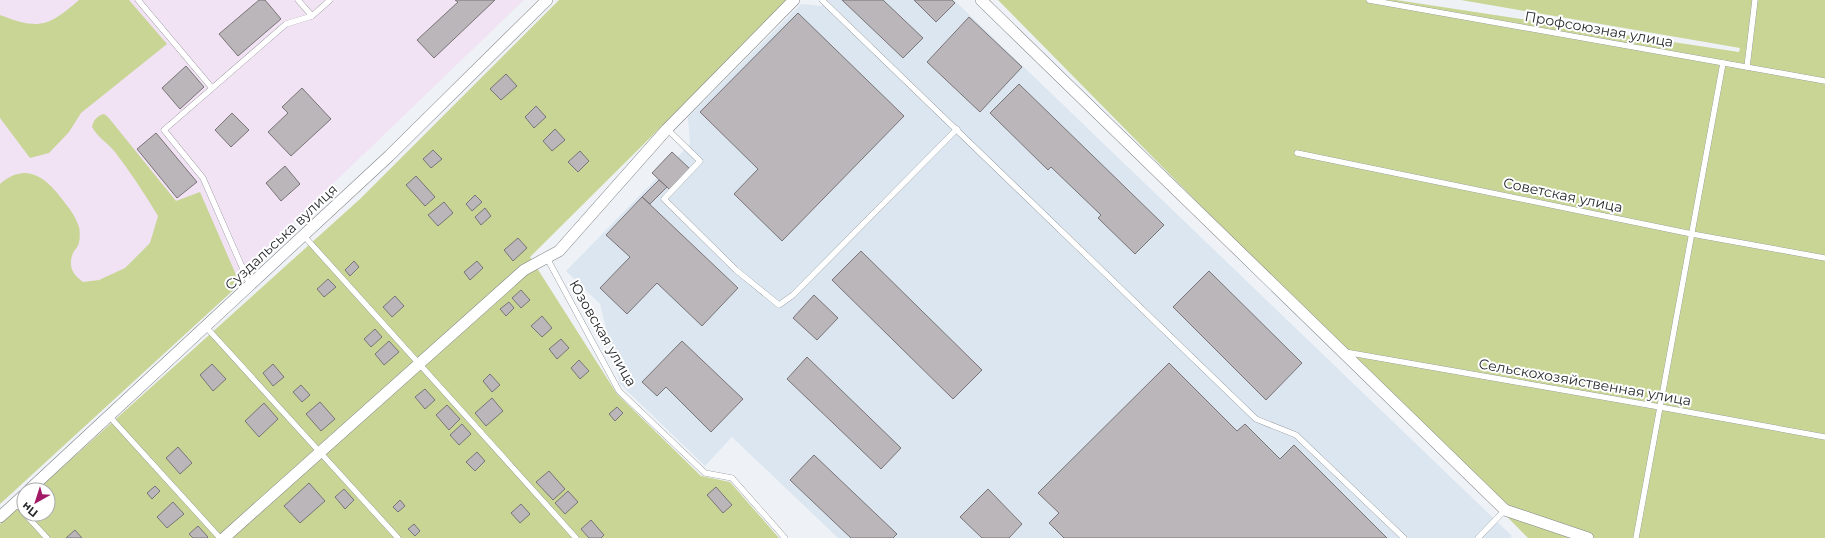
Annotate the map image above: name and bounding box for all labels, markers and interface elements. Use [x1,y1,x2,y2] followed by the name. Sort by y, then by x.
[1523,7,1675,51] street label: Профсоюзная улица
[1502,174,1624,216] street label: Советская улица
[221,180,341,294] street label: Суздальська вулиця
[565,277,641,389] street label: Юзовская улица
[1477,354,1693,410] street label: Сельскохозяйственная улица
[16,482,56,522] north arrow
[19,499,41,520] text: Пн

